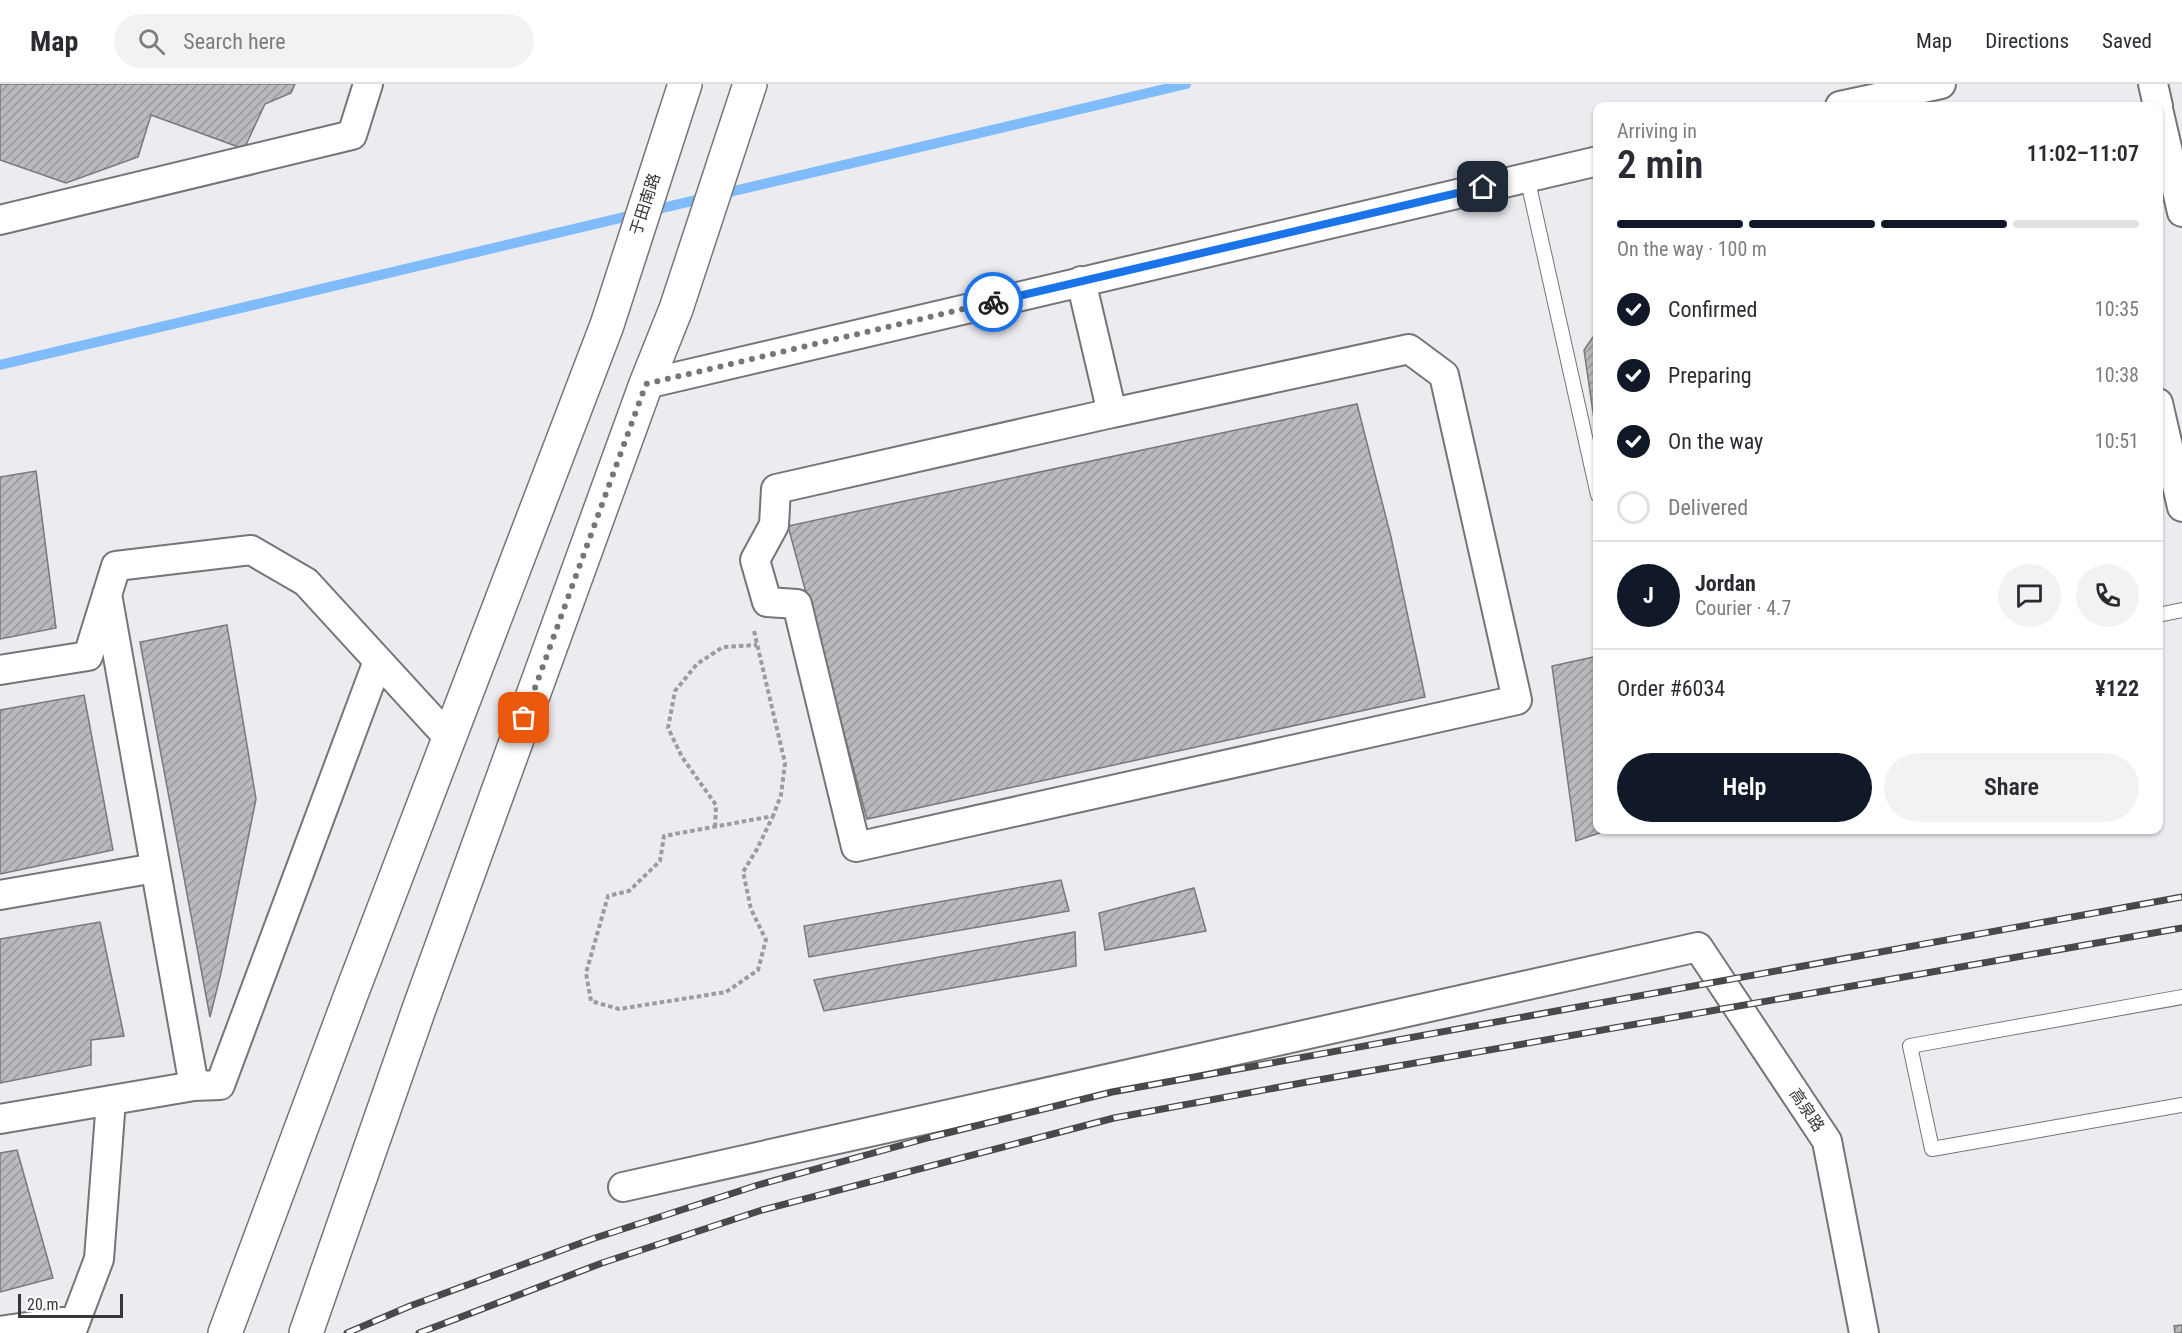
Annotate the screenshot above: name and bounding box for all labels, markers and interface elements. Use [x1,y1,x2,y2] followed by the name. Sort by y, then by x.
[114,14,534,68] search box
[30,25,78,58] text: Map
[135,25,168,58] icon: search
[183,29,286,54] text: Search here
[1916,29,1952,53] text: Map
[1985,29,2069,53] text: Directions
[2102,29,2152,53] text: Saved
[1617,119,1697,143] text: Arriving in
[2027,141,2139,166] text: 11:02–11:07
[1617,142,1703,188] text: 2 min
[1457,161,1508,212] pin
[1466,170,1499,203] icon: home
[626,171,664,237] street label: 于田南路
[1617,237,1767,261] text: On the way · 100 m
[963,272,1023,332] courier
[977,286,1010,319] icon: bike
[1617,293,1650,326] icon: check
[1668,297,1757,322] text: Confirmed
[2095,297,2139,321] text: 10:35
[1617,359,1650,392] icon: check
[1668,363,1752,388] text: Preparing
[2095,363,2139,387] text: 10:38
[1617,425,1650,458] icon: check
[1668,429,1763,454] text: On the way
[2095,429,2139,453] text: 10:51
[1668,495,1748,520] text: Delivered
[1998,564,2061,627] button: chat
[2076,564,2139,627] button: phone
[1695,571,1756,596] text: Jordan
[1643,583,1654,608] text: J
[1695,596,1791,620] text: Courier · 4.7
[1617,676,1725,701] text: Order #6034
[2095,676,2139,701] text: ¥122
[498,692,549,743] pin
[507,701,540,734] icon: bag
[1617,753,1872,822] button: Help
[1884,753,2139,822] button: Share
[1786,1085,1828,1135] street label: 高泉路
[18,1291,123,1318] scale bar
[27,1295,59,1314] text: 20 m

